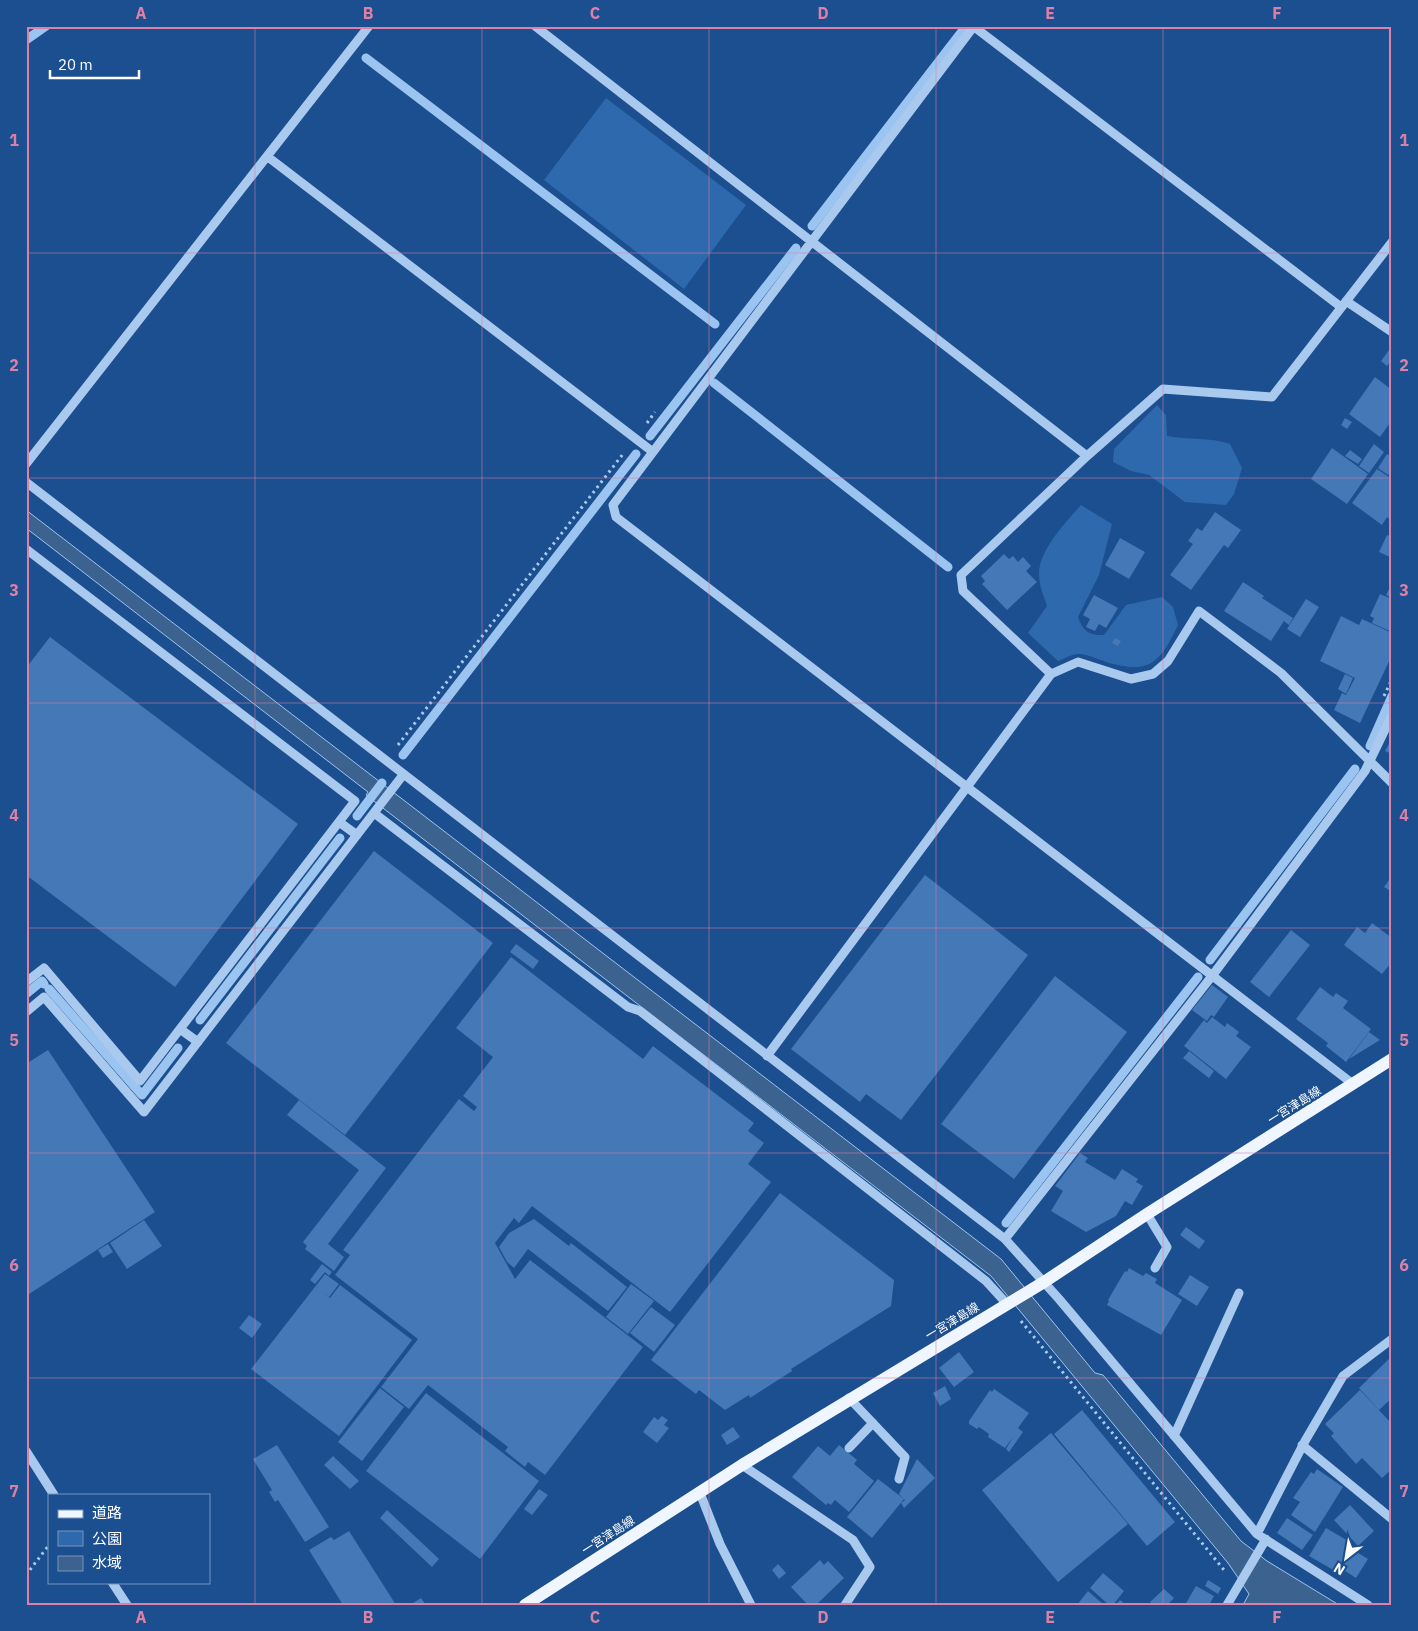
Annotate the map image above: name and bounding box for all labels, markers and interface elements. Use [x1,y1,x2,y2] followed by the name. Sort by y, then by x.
[136,3,147,23] text: A
[363,3,374,23] text: B
[590,3,600,23] text: C
[817,3,829,23] text: D
[1045,3,1055,23] text: E
[1272,3,1282,23] text: F
[50,48,139,80] scale bar
[58,55,93,74] text: 20 m
[9,130,19,150] text: 1
[1399,130,1409,150] text: 1
[9,355,19,375] text: 2
[1399,355,1409,375] text: 2
[9,580,19,600] text: 3
[1399,580,1409,600] text: 3
[9,805,19,825] text: 4
[1399,805,1409,825] text: 4
[9,1030,19,1050] text: 5
[1399,1030,1409,1050] text: 5
[1265,1083,1323,1127] street label: 一宮津島線
[9,1255,19,1275] text: 6
[1399,1255,1409,1275] text: 6
[922,1299,982,1343] street label: 一宮津島線
[9,1481,19,1501] text: 7
[1399,1481,1409,1501] text: 7
[48,1494,210,1584] legend
[92,1503,122,1522] text: 道路
[579,1512,637,1558] street label: 一宮津島線
[92,1529,122,1548] text: 公園
[1320,1534,1370,1584] north arrow
[92,1553,122,1572] text: 水域
[1330,1559,1348,1579] text: N
[136,1607,147,1627] text: A
[363,1607,374,1627] text: B
[590,1607,600,1627] text: C
[817,1607,829,1627] text: D
[1045,1607,1055,1627] text: E
[1272,1607,1282,1627] text: F

